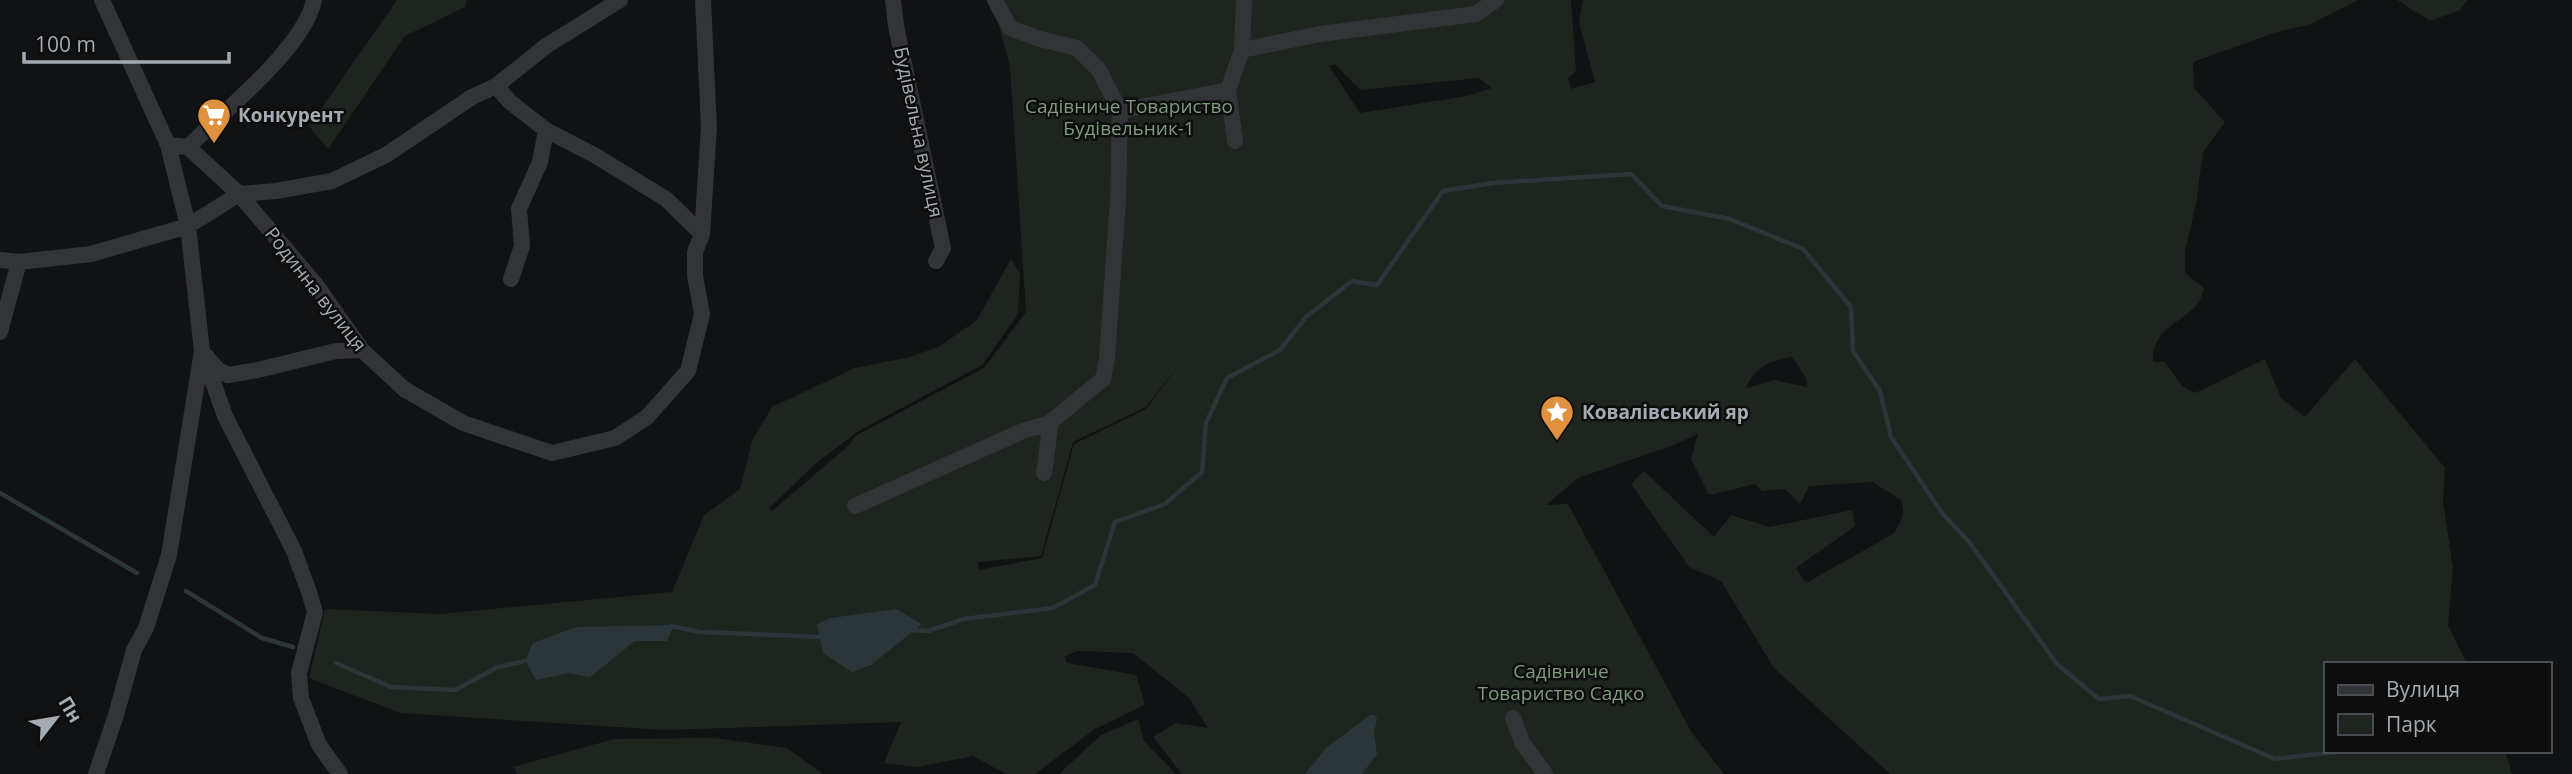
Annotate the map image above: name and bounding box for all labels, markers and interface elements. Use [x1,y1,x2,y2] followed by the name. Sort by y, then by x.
[24,21,229,65] scale bar
[35,30,96,58] text: 100 m
[888,44,950,220] street label: Будівельна вулиця
[1025,93,1233,141] park label: Садівниче Товариство Будівельник-1
[195,96,233,145] supermarket icon: Конкурент
[238,102,345,128] place label: Конкурент
[259,221,373,357] street label: Родинна вулиця
[1538,393,1576,442] place icon: Ковалівський яр
[1582,399,1749,425] place label: Ковалівський яр
[1477,658,1645,706] park label: Садівниче Товариство Садко
[2324,662,2551,753] legend
[2386,675,2460,703] text: Вулиця
[21,683,91,753] north arrow
[53,691,89,727] text: Пн
[2386,710,2437,738] text: Парк

